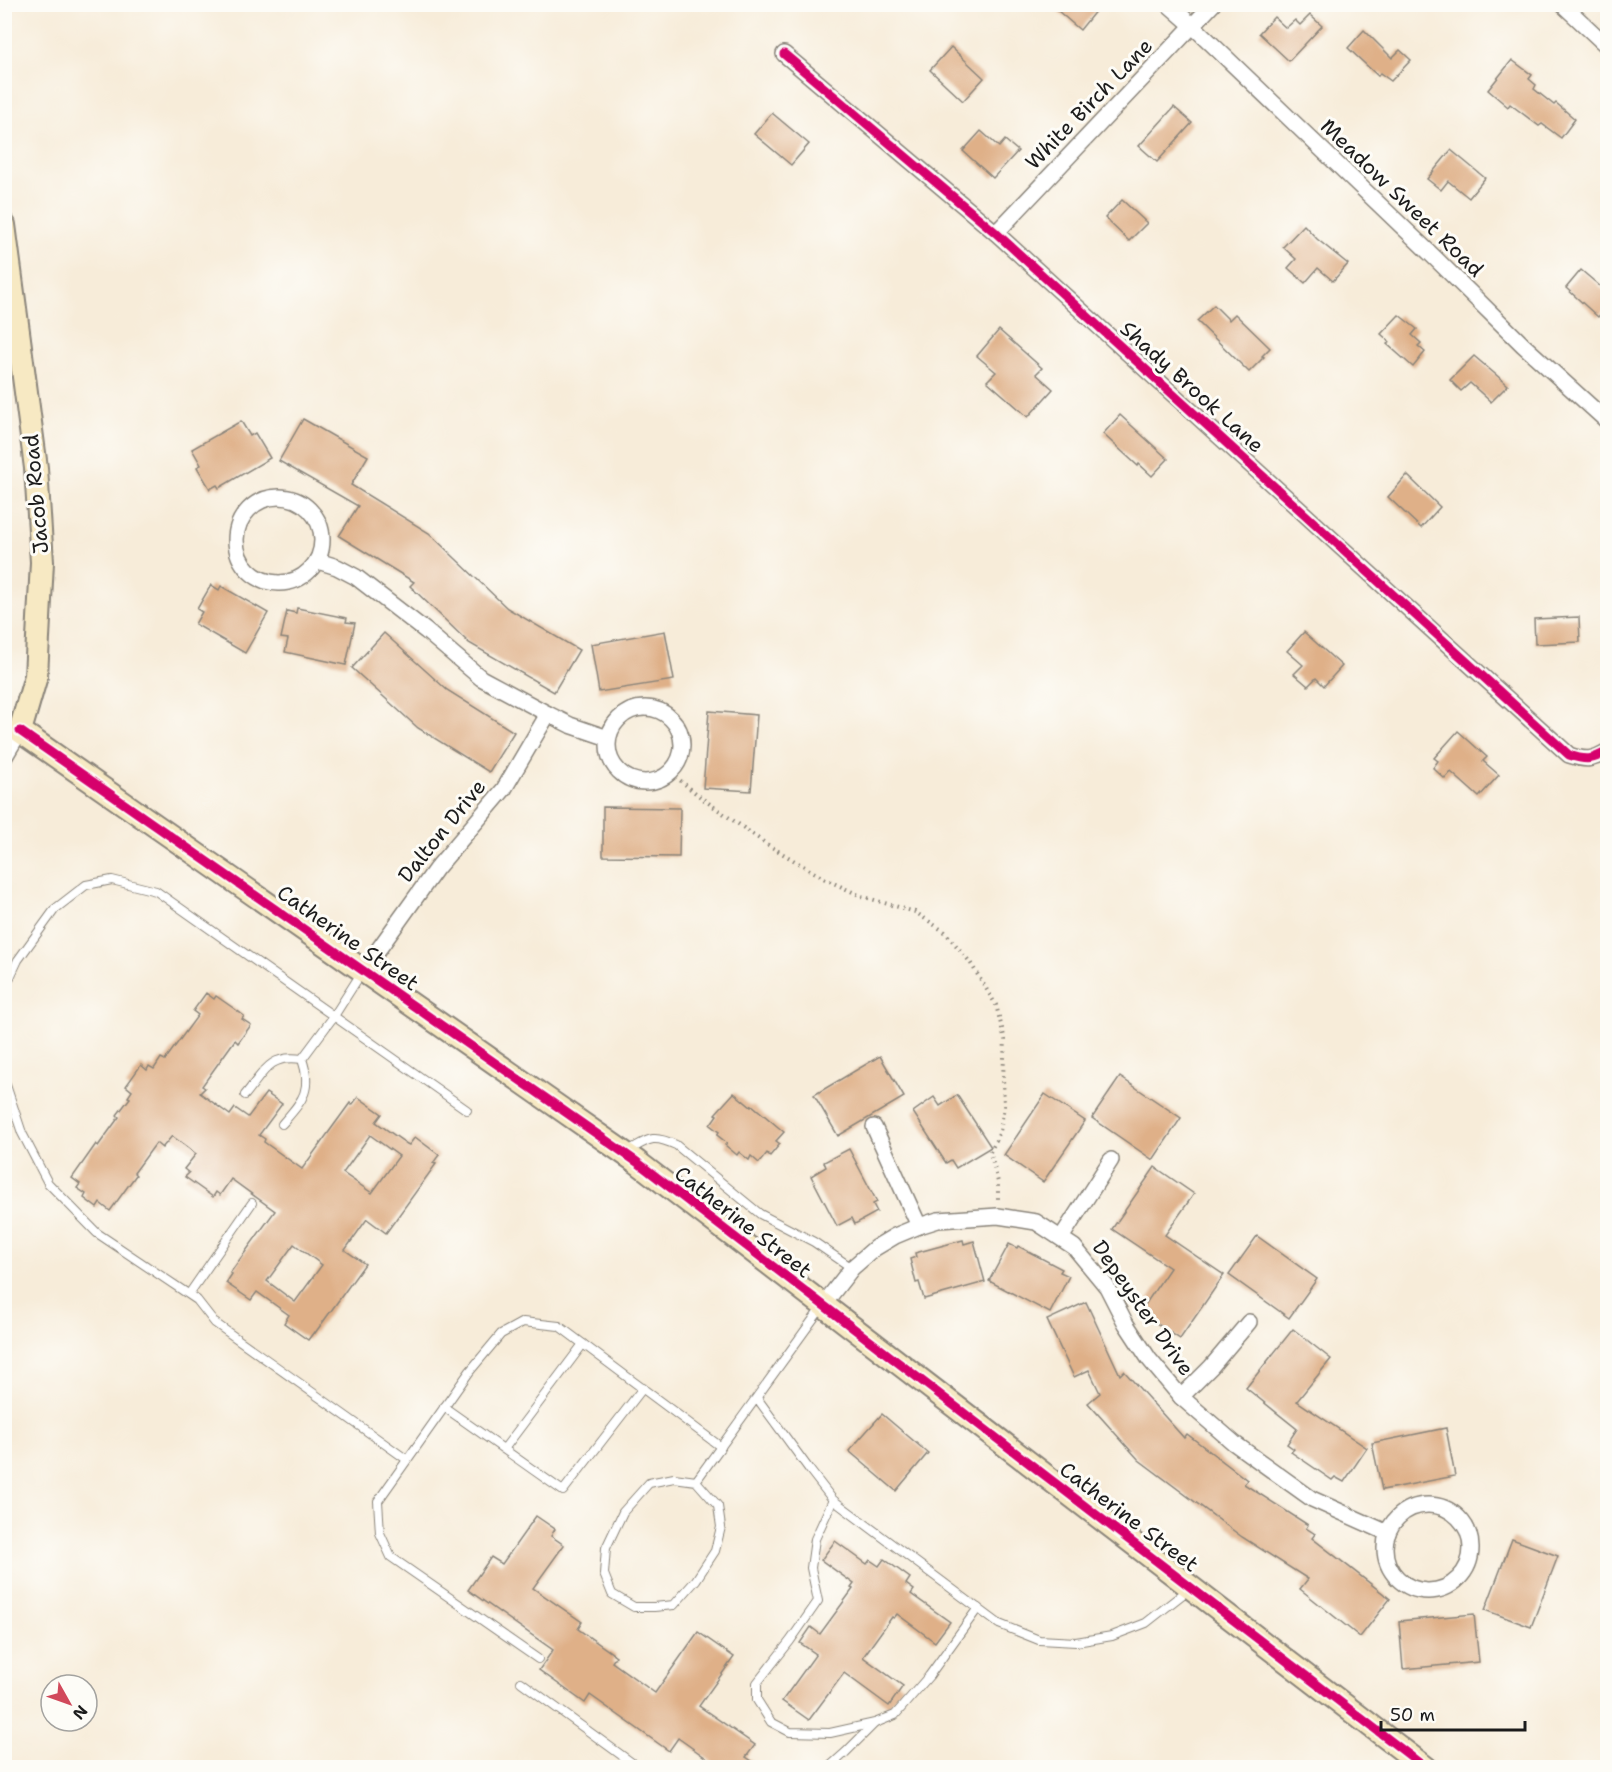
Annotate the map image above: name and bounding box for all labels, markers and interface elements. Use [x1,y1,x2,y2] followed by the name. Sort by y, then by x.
[1019,32,1159,176] street label: White Birch Lane
[1314,113,1490,283] street label: Meadow Sweet Road
[1114,315,1270,459] street label: Shady Brook Lane
[17,433,55,555] street label: Jacob Road
[392,774,492,888] street label: Dalton Drive
[272,879,424,997] street label: Catherine Street
[669,1160,817,1284] street label: Catherine Street
[1086,1235,1200,1381] street label: Depeyster Drive
[1054,1456,1204,1578] street label: Catherine Street
[39,1673,99,1733] north arrow
[1381,1694,1525,1732] scale bar
[68,1701,92,1724] text: N
[1390,1703,1435,1727] text: 50 m

